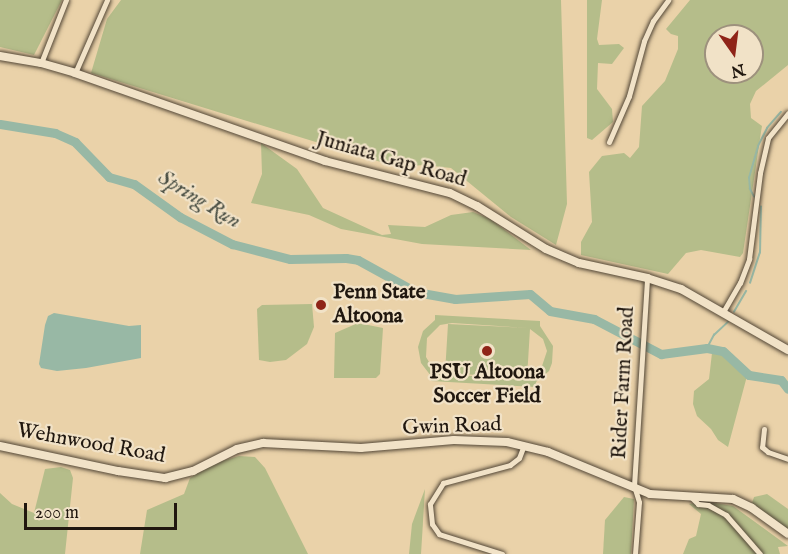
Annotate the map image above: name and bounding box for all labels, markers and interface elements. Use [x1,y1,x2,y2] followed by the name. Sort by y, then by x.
[704,24,764,84] north arrow
[729,58,747,81] text: N
[313,127,469,193] street label: Juniata Gap Road
[153,165,245,235] water label: Spring Run
[333,280,425,330] place label: Penn State Altoona
[314,298,328,312] marker: Penn State Altoona
[607,306,641,460] street label: Rider Farm Road
[480,344,494,358] marker: PSU Altoona Soccer Field
[429,360,545,410] place label: PSU Altoona Soccer Field
[402,413,502,441] street label: Gwin Road
[15,419,167,469] street label: Wehnwood Road
[27,491,180,529] scale bar
[35,502,79,525] text: 200 m

